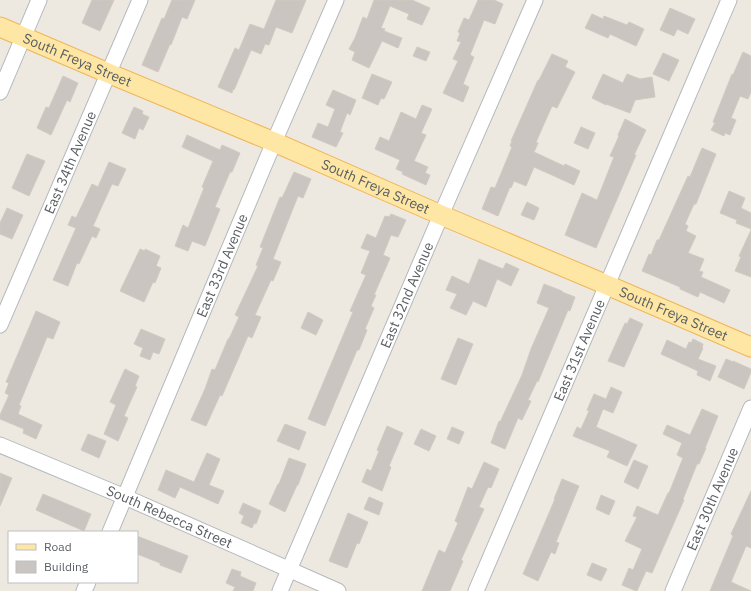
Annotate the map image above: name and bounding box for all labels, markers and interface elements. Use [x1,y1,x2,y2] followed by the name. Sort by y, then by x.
[20,29,134,91] street label: South Freya Street
[40,108,100,217] street label: East 34th Avenue
[319,155,433,218] street label: South Freya Street
[192,211,252,320] street label: East 33rd Avenue
[376,239,438,351] street label: East 32nd Avenue
[617,282,731,345] street label: South Freya Street
[549,296,609,404] street label: East 31st Avenue
[682,444,742,553] street label: East 30th Avenue
[104,481,235,552] street label: South Rebecca Street
[8,531,138,583] legend
[44,539,72,554] text: Road
[44,559,89,574] text: Building

